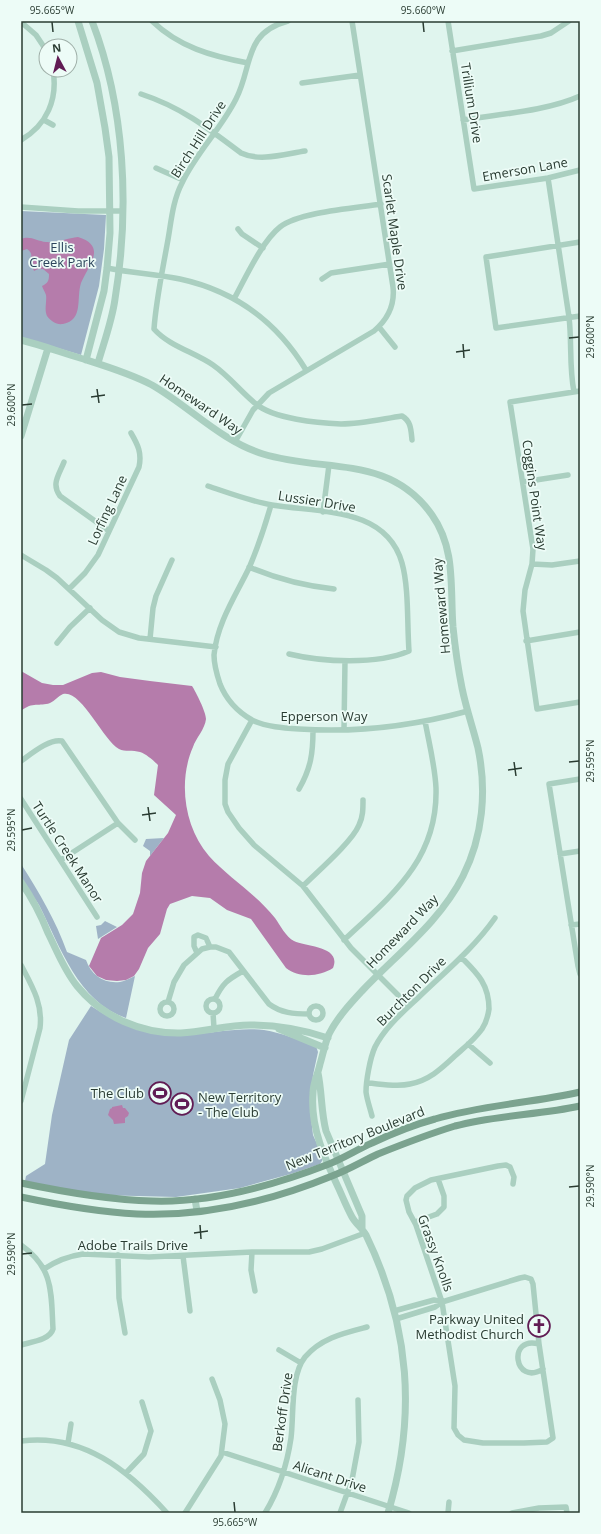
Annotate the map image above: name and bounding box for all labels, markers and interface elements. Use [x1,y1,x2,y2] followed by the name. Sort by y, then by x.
[30,3,75,17] text: 95.665°W
[401,3,446,17] text: 95.660°W
[38,38,78,78] north arrow
[51,40,62,56] text: N
[457,62,487,144] street label: Trillium Drive
[166,97,230,181] street label: Birch Hill Drive
[481,153,569,185] street label: Emerson Lane
[378,173,412,291] street label: Scarlet Maple Drive
[29,238,95,271] park label: Ellis Creek Park
[583,315,597,359] text: 29.600°N
[156,370,246,439] street label: Homeward Way
[4,383,18,427] text: 29.600°N
[518,438,552,552] street label: Coggins Point Way
[83,472,131,548] street label: Lorfing Lane
[277,486,357,516] street label: Lussier Drive
[428,557,454,655] street label: Homeward Way
[281,707,368,725] street label: Epperson Way
[583,739,597,783] text: 29.595°N
[28,798,108,907] street label: Turtle Creek Manor
[4,808,18,852] text: 29.595°N
[362,890,442,972] street label: Homeward Way
[372,952,450,1030] street label: Burchton Drive
[147,1080,173,1106] sports icon: The Club
[91,1084,144,1102] place label: The Club
[198,1088,282,1121] place label: New Territory - The Club
[169,1091,195,1117] sports icon: New Territory - The Club
[283,1102,427,1174] street label: New Territory Boulevard
[583,1164,597,1208] text: 29.590°N
[414,1212,458,1294] street label: Grassy Knolls
[4,1232,18,1276] text: 29.590°N
[78,1236,188,1254] street label: Adobe Trails Drive
[415,1310,524,1343] place label: Parkway United Methodist Church
[526,1313,552,1339] church icon: Parkway United Methodist Church
[268,1371,296,1453] street label: Berkoff Drive
[291,1456,369,1496] street label: Alicant Drive
[213,1515,258,1529] text: 95.665°W

